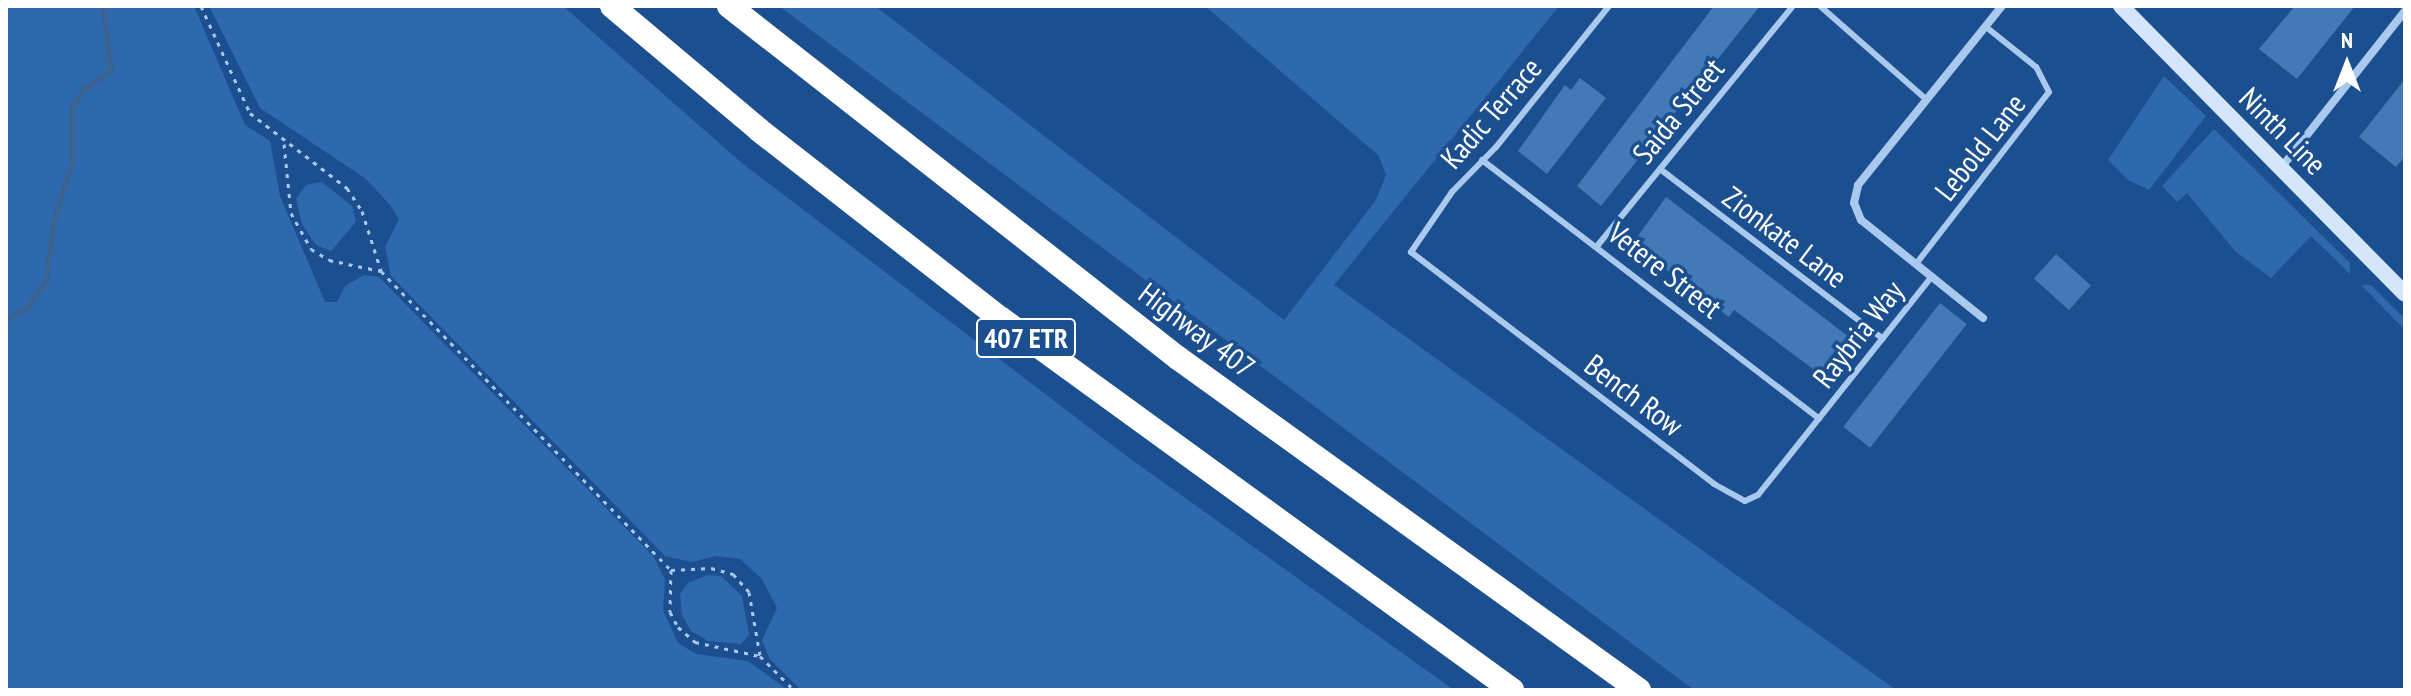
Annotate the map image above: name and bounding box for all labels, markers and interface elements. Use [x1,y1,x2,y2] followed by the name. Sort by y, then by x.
[2307,24,2387,104] north arrow
[2341,26,2353,54] text: N
[1433,50,1549,176] street label: Kadic Terrace
[1625,51,1731,171] street label: Saida Street
[2232,80,2334,182] street label: Ninth Line
[1927,86,2033,208] street label: Lebold Lane
[1716,179,1854,295] street label: Zionkate Lane
[1601,214,1729,326] street label: Vetere Street
[1805,273,1911,395] street label: Raybria Way
[1132,275,1262,385] street label: Highway 407
[974,314,1078,362] road number: 407 ETR
[1578,346,1690,444] street label: Bench Row

